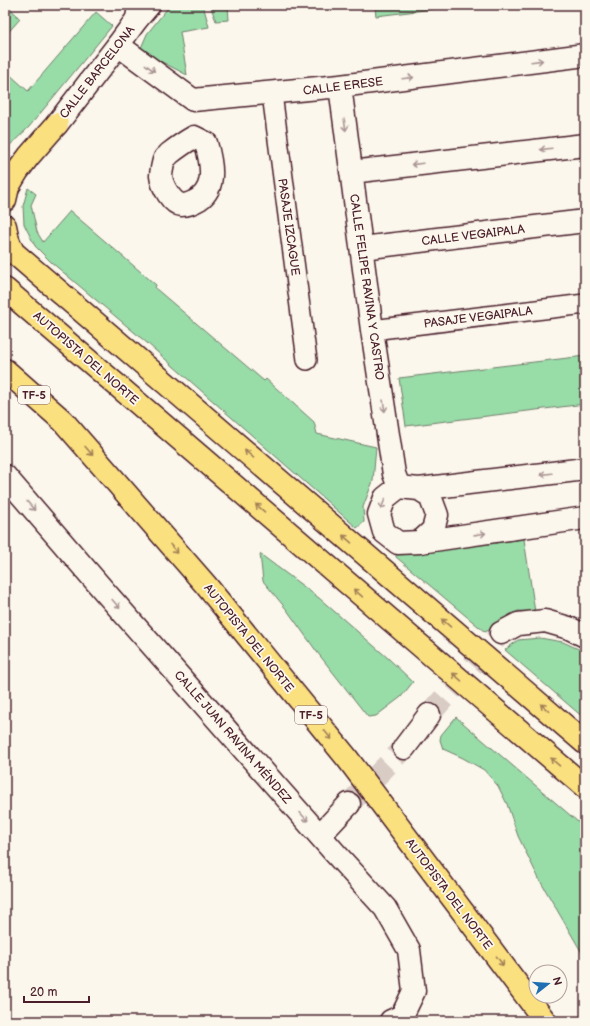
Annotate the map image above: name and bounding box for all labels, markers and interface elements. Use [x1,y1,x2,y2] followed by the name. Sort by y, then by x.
[57,22,139,122] street label: CALLE BARCELONA
[530,57,543,65] one-way arrow
[144,64,155,73] one-way arrow
[302,74,384,99] street label: CALLE ERESE
[401,74,414,82] one-way arrow
[341,118,349,131] one-way arrow
[540,145,553,153] one-way arrow
[411,160,424,168] one-way arrow
[274,177,303,277] street label: PASAJE IZCAGUE
[346,193,387,381] street label: CALLE FELIPE RAVINA Y CASTRO
[421,222,526,249] street label: CALLE VEGAIPALA
[423,303,534,332] street label: PASAJE VEGAIPALA
[30,308,142,408] street label: AUTOPISTA DEL NORTE
[18,386,50,404] road number: TF-5
[380,400,388,413] one-way arrow
[84,445,93,456] one-way arrow
[244,450,254,459] one-way arrow
[540,470,553,477] one-way arrow
[379,498,387,510] one-way arrow
[26,500,35,511] one-way arrow
[254,503,265,512] one-way arrow
[473,530,486,538] one-way arrow
[342,534,353,543] one-way arrow
[170,543,179,554] one-way arrow
[200,581,297,696] street label: AUTOPISTA DEL NORTE
[353,588,364,597] one-way arrow
[111,599,120,609] one-way arrow
[441,619,451,628] one-way arrow
[171,667,296,807] street label: CALLE JUAN RAVINA MÉNDEZ
[452,673,462,682] one-way arrow
[540,704,550,713] one-way arrow
[295,706,327,724] road number: TF-5
[324,730,332,741] one-way arrow
[551,758,561,767] one-way arrow
[299,812,308,822] one-way arrow
[402,836,495,953] street label: AUTOPISTA DEL NORTE
[496,956,504,967] one-way arrow
[528,964,568,1004] north arrow
[550,975,565,987] text: N
[24,978,89,1004] scale bar
[30,985,57,1000] text: 20 m

